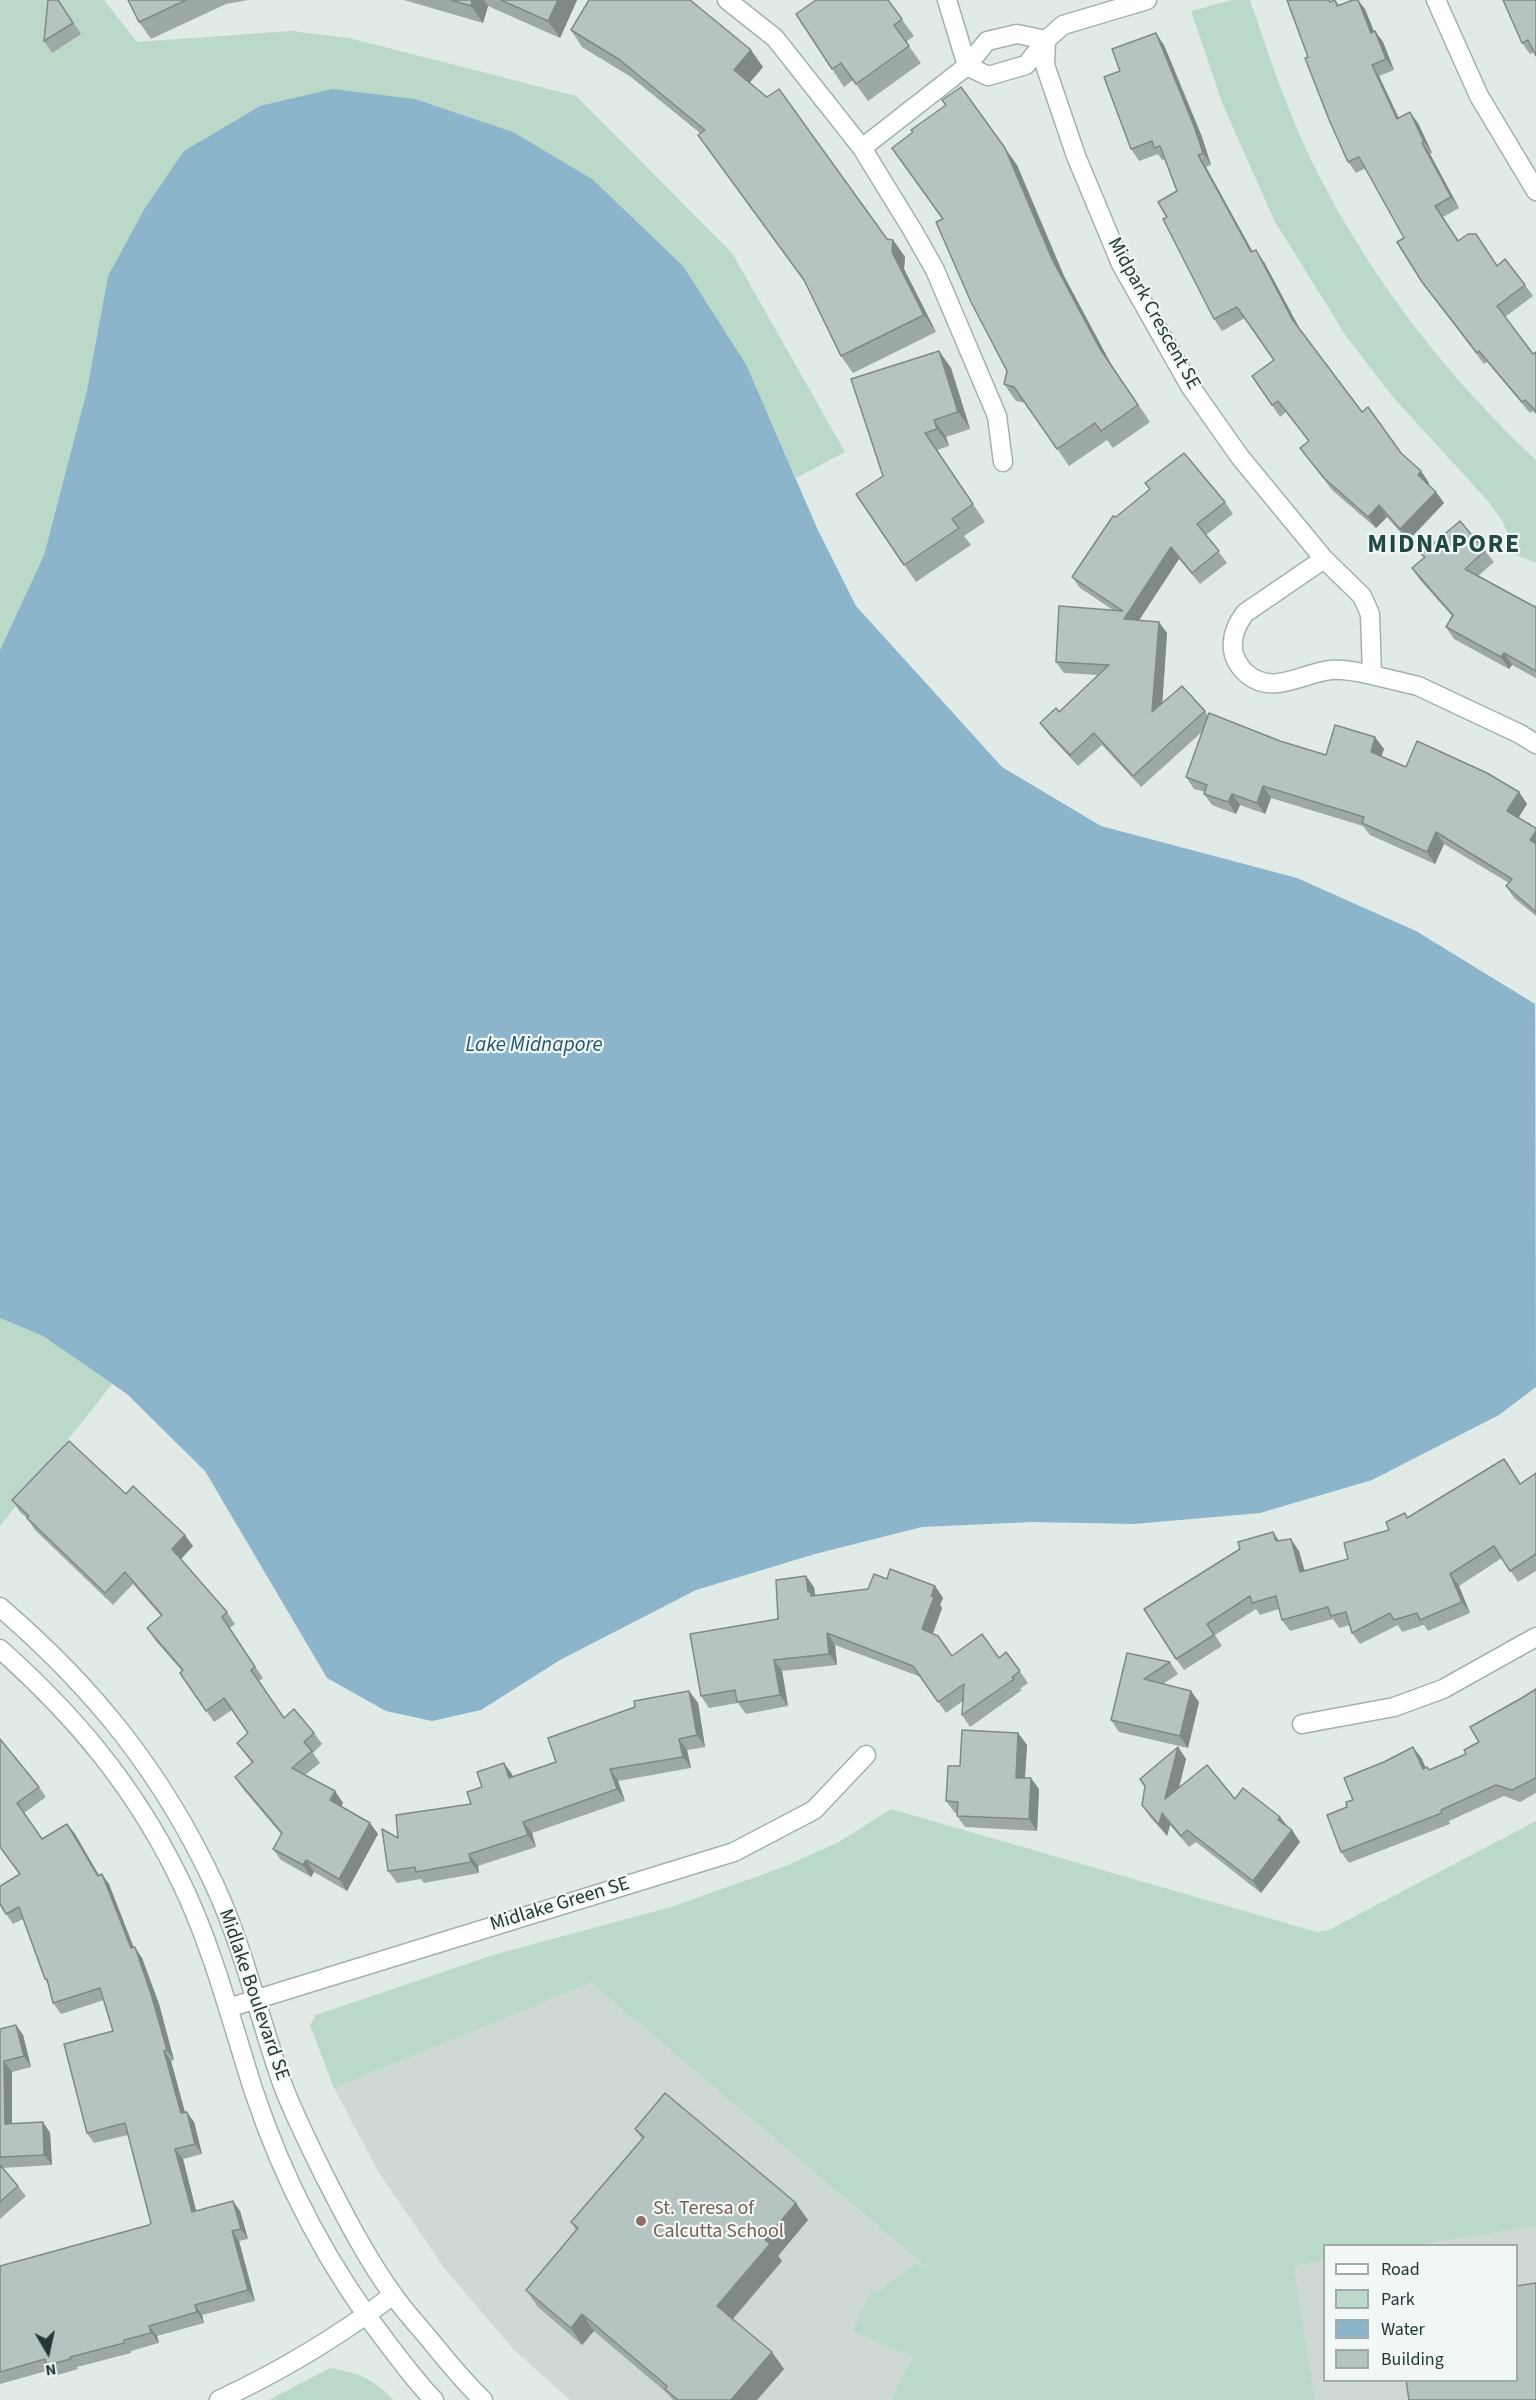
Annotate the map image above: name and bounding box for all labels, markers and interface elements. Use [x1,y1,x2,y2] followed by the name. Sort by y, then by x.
[1101,234,1205,394] street label: Midpark Crescent SE
[1367,530,1521,562] district label: MIDNAPORE
[466,1033,602,1059] water label: Lake Midnapore
[488,1872,632,1938] street label: Midlake Green SE
[212,1906,294,2084] street label: Midlake Boulevard SE
[653,2198,784,2245] place label: St. Teresa of Calcutta School
[634,2214,648,2228] marker: St. Teresa of Calcutta School
[1323,2244,1518,2382] legend
[1381,2257,1420,2282] text: Road
[1381,2287,1415,2312] text: Park
[1381,2317,1425,2342] text: Water
[18,2322,78,2382] north arrow
[1381,2347,1444,2372] text: Building
[44,2358,58,2381] text: N

